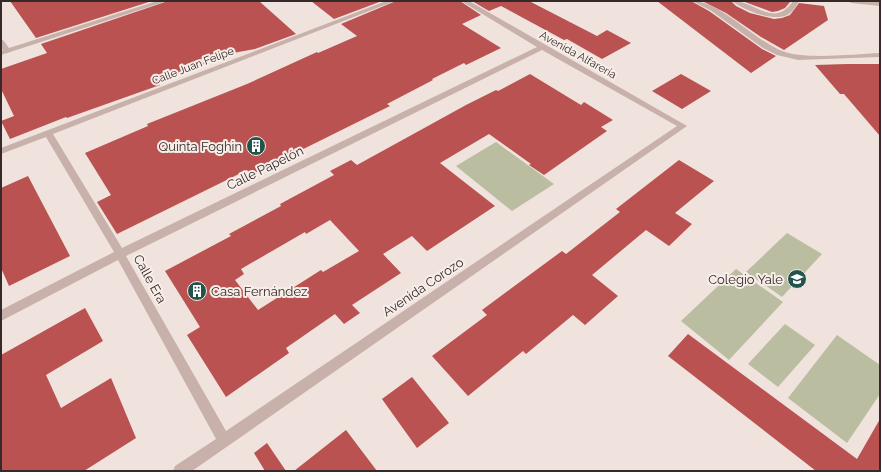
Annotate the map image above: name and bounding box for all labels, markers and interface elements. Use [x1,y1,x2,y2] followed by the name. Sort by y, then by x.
[537,29,619,81] street label: Avenida Alfarería
[150,44,236,88] street label: Calle Juan Felipe
[245,135,267,157] building icon: Quinta Foghin
[158,139,242,154] place label: Quinta Foghin
[224,143,306,193] street label: Calle Papelón
[130,252,170,306] street label: Calle Era
[380,254,466,320] street label: Avenida Corozo
[786,268,808,290] school or university icon: Colegio Yale
[708,272,783,287] place label: Colegio Yale
[186,280,208,302] building icon: Casa Fernández
[211,284,307,299] place label: Casa Fernández

